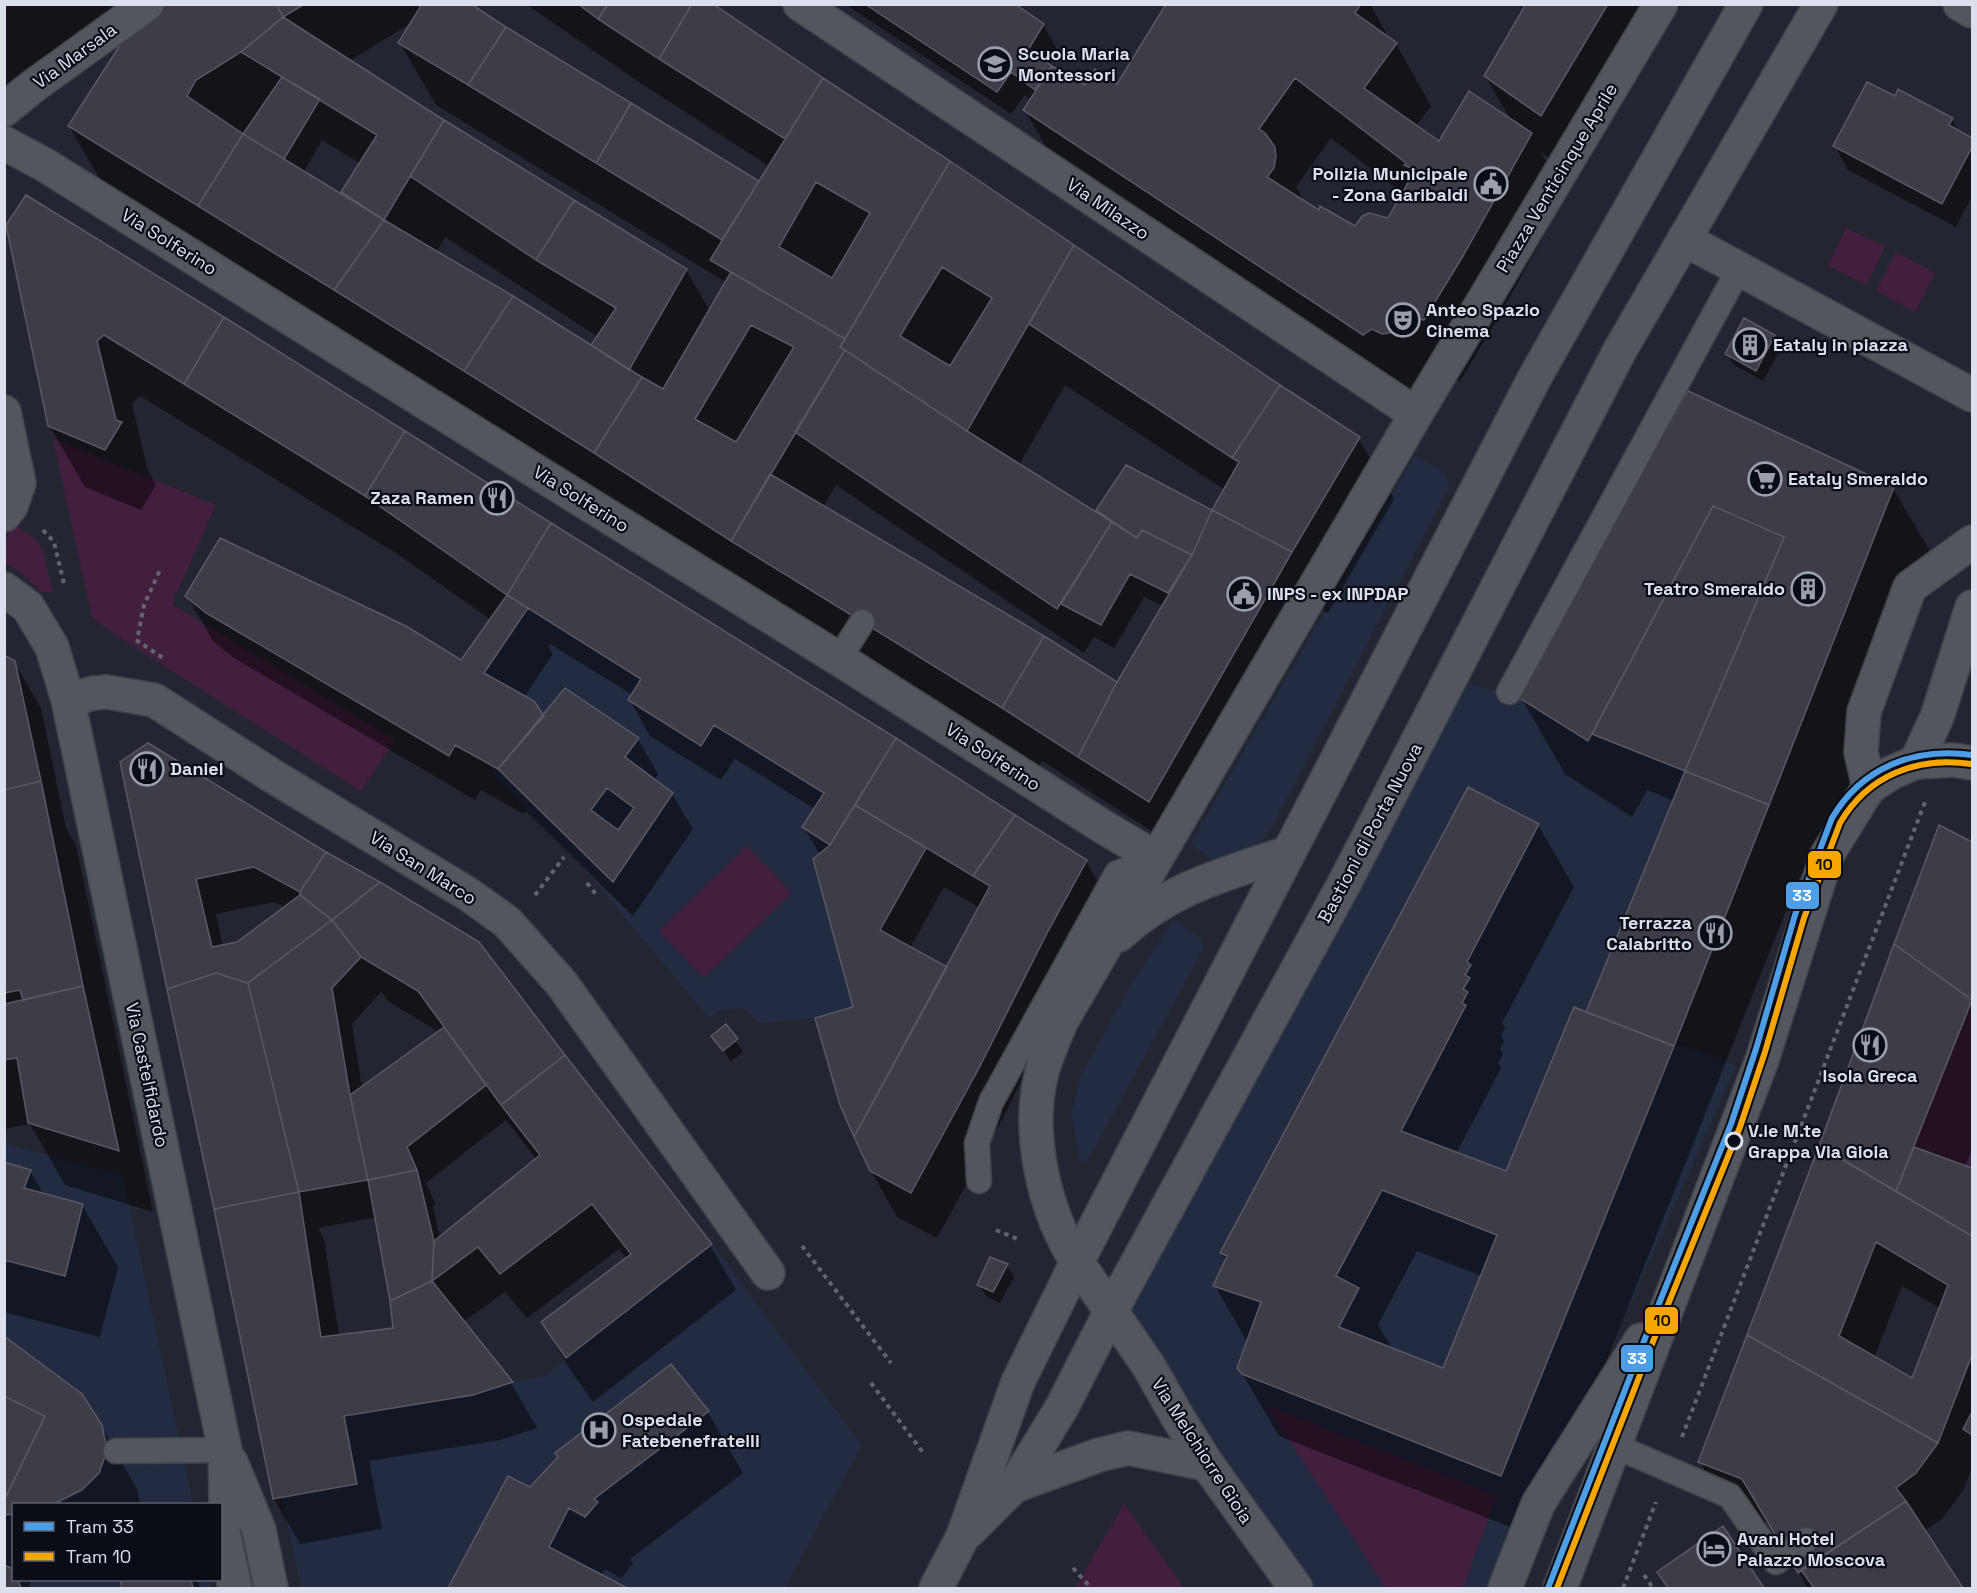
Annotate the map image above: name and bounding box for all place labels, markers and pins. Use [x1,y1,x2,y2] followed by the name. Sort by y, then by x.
[1018,42,1131,86] place label: Scuola Maria Montessori
[977,46,1013,82] school or university icon: Scuola Maria Montessori
[1312,162,1468,206] place label: Polizia Municipale - Zona Garibaldi
[1473,166,1509,202] public building icon: Polizia Municipale - Zona Garibaldi
[1426,298,1540,342] place label: Anteo Spazio Cinema
[1385,302,1421,338] theatre icon: Anteo Spazio Cinema
[1732,327,1768,363] building icon: Eataly in piazza
[1773,333,1909,356] place label: Eataly in piazza
[1747,461,1783,497] supermarket icon: Eataly Smeraldo
[1788,467,1928,490] place label: Eataly Smeraldo
[479,480,515,516] restaurant icon: Zaza Ramen
[370,486,474,509] place label: Zaza Ramen
[1790,571,1826,607] building icon: Teatro Smeraldo
[1226,576,1262,612] public building icon: INPS - ex INPDAP
[1644,577,1785,600] place label: Teatro Smeraldo
[1267,582,1409,605] place label: INPS - ex INPDAP
[129,751,165,787] restaurant icon: Daniel
[170,757,223,780] place label: Daniel
[1606,911,1693,955] place label: Terrazza Calabritto
[1697,915,1733,951] restaurant icon: Terrazza Calabritto
[1852,1027,1888,1063] restaurant icon: Isola Greca
[1822,1064,1918,1087] place label: Isola Greca
[1748,1119,1889,1163] place label: V.le M.te Grappa Via Gioia
[1725,1132,1743,1150] marker: V.le M.te Grappa Via Gioia
[622,1408,760,1452] place label: Ospedale Fatebenefratelli
[581,1412,617,1448] hospital icon: Ospedale Fatebenefratelli
[1737,1527,1886,1571] place label: Avani Hotel Palazzo Moscova
[1696,1531,1732,1567] hotel icon: Avani Hotel Palazzo Moscova

